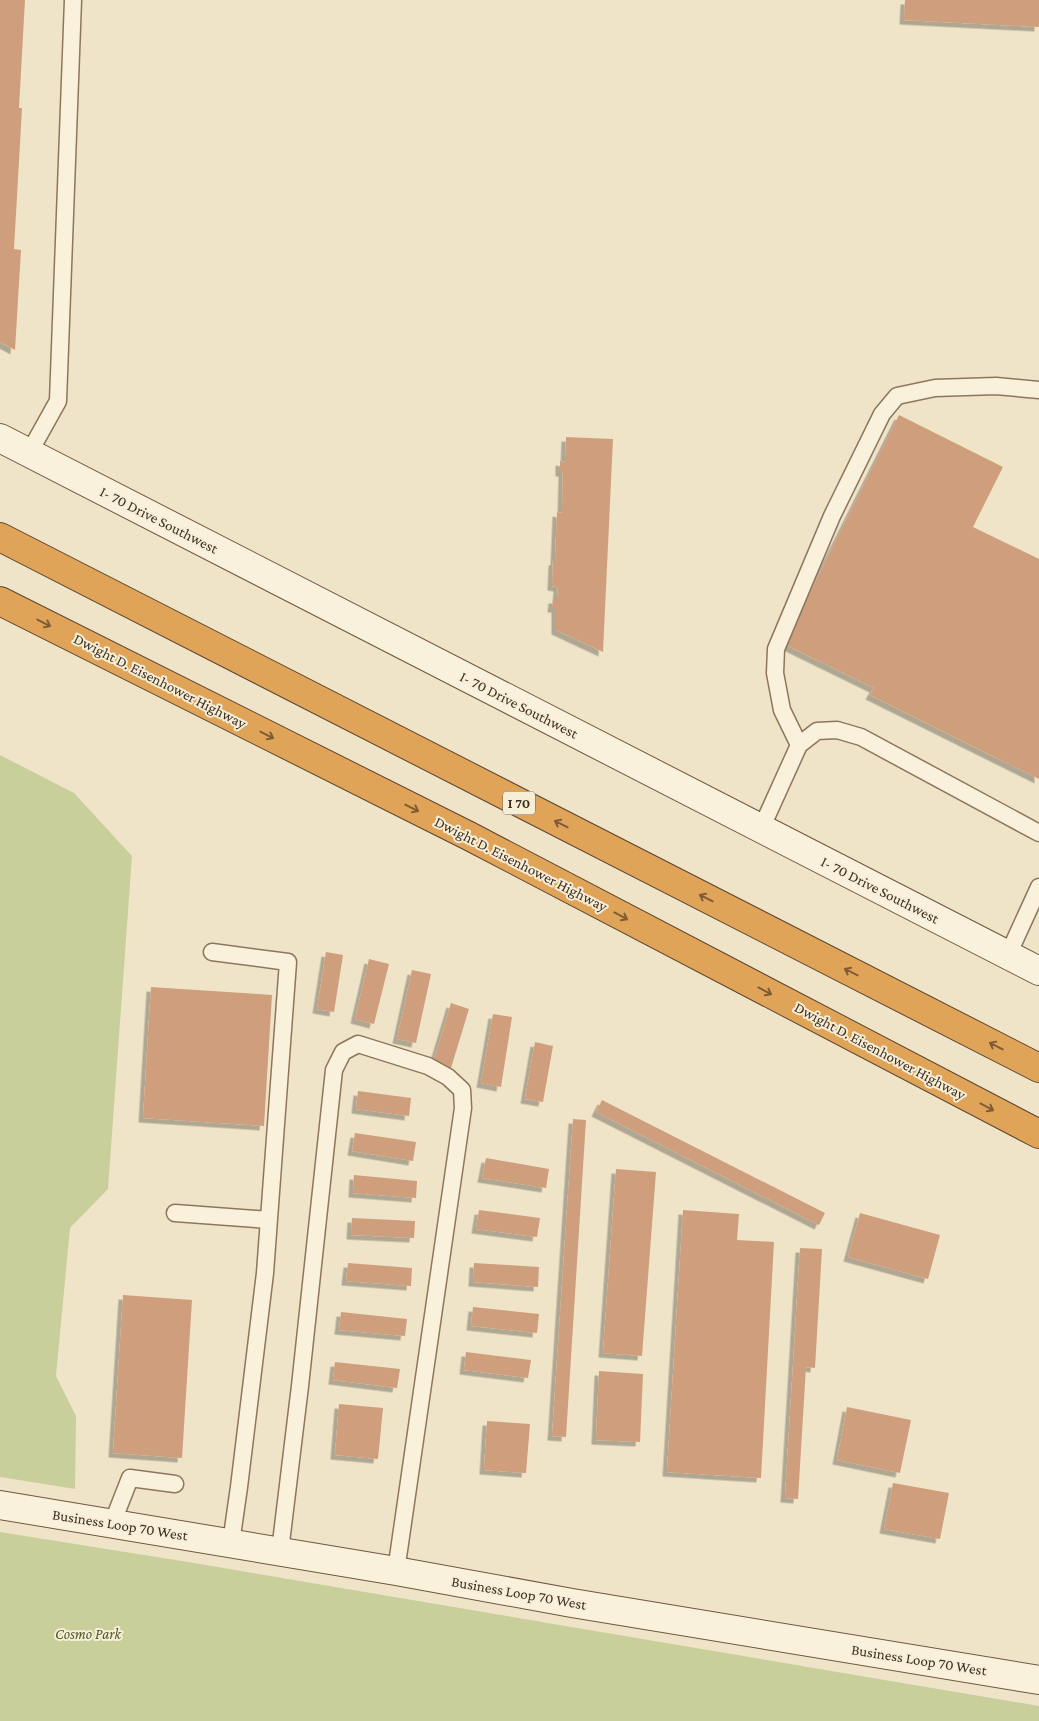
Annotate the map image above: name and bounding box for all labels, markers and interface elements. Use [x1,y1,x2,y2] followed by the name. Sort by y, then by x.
[97,483,221,557] street label: I- 70 Drive Southwest
[36,618,51,628] one-way arrow
[71,630,249,733] street label: Dwight D. Eisenhower Highway
[457,668,581,742] street label: I- 70 Drive Southwest
[259,731,274,740] one-way arrow
[503,791,535,814] road number: I 70
[405,803,420,813] one-way arrow
[432,813,610,916] street label: Dwight D. Eisenhower Highway
[554,819,569,829] one-way arrow
[818,853,942,927] street label: I- 70 Drive Southwest
[699,893,714,902] one-way arrow
[613,911,628,921] one-way arrow
[844,967,859,976] one-way arrow
[757,987,772,996] one-way arrow
[791,999,968,1104] street label: Dwight D. Eisenhower Highway
[988,1041,1003,1051] one-way arrow
[979,1102,994,1112] one-way arrow
[51,1506,190,1545] street label: Business Loop 70 West
[450,1573,589,1614] street label: Business Loop 70 West
[55,1626,122,1642] park label: Cosmo Park
[850,1641,989,1680] street label: Business Loop 70 West

